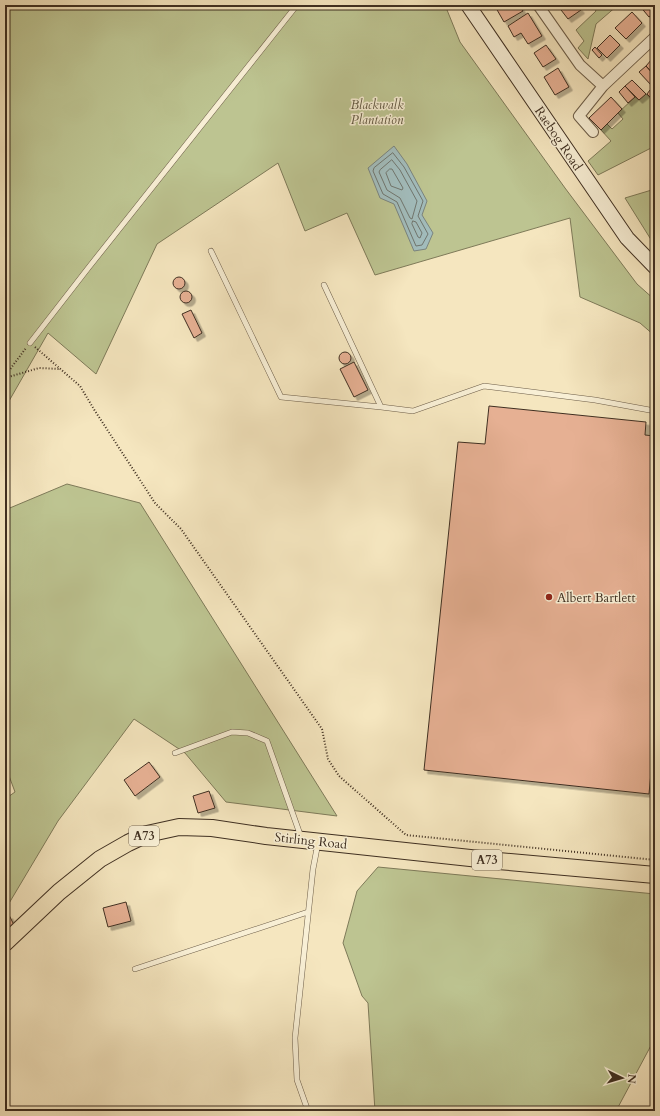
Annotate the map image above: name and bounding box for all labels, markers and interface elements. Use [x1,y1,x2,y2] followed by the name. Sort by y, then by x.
[350,96,404,129] park label: Blackwalk Plantation
[530,103,586,174] street label: Raebog Road
[557,589,636,607] place label: Albert Bartlett
[544,592,554,602] marker: Albert Bartlett
[129,826,159,846] road number: A73
[274,828,348,854] street label: Stirling Road
[472,850,502,870] road number: A73
[602,1058,642,1098] north arrow
[624,1073,639,1085] text: N

